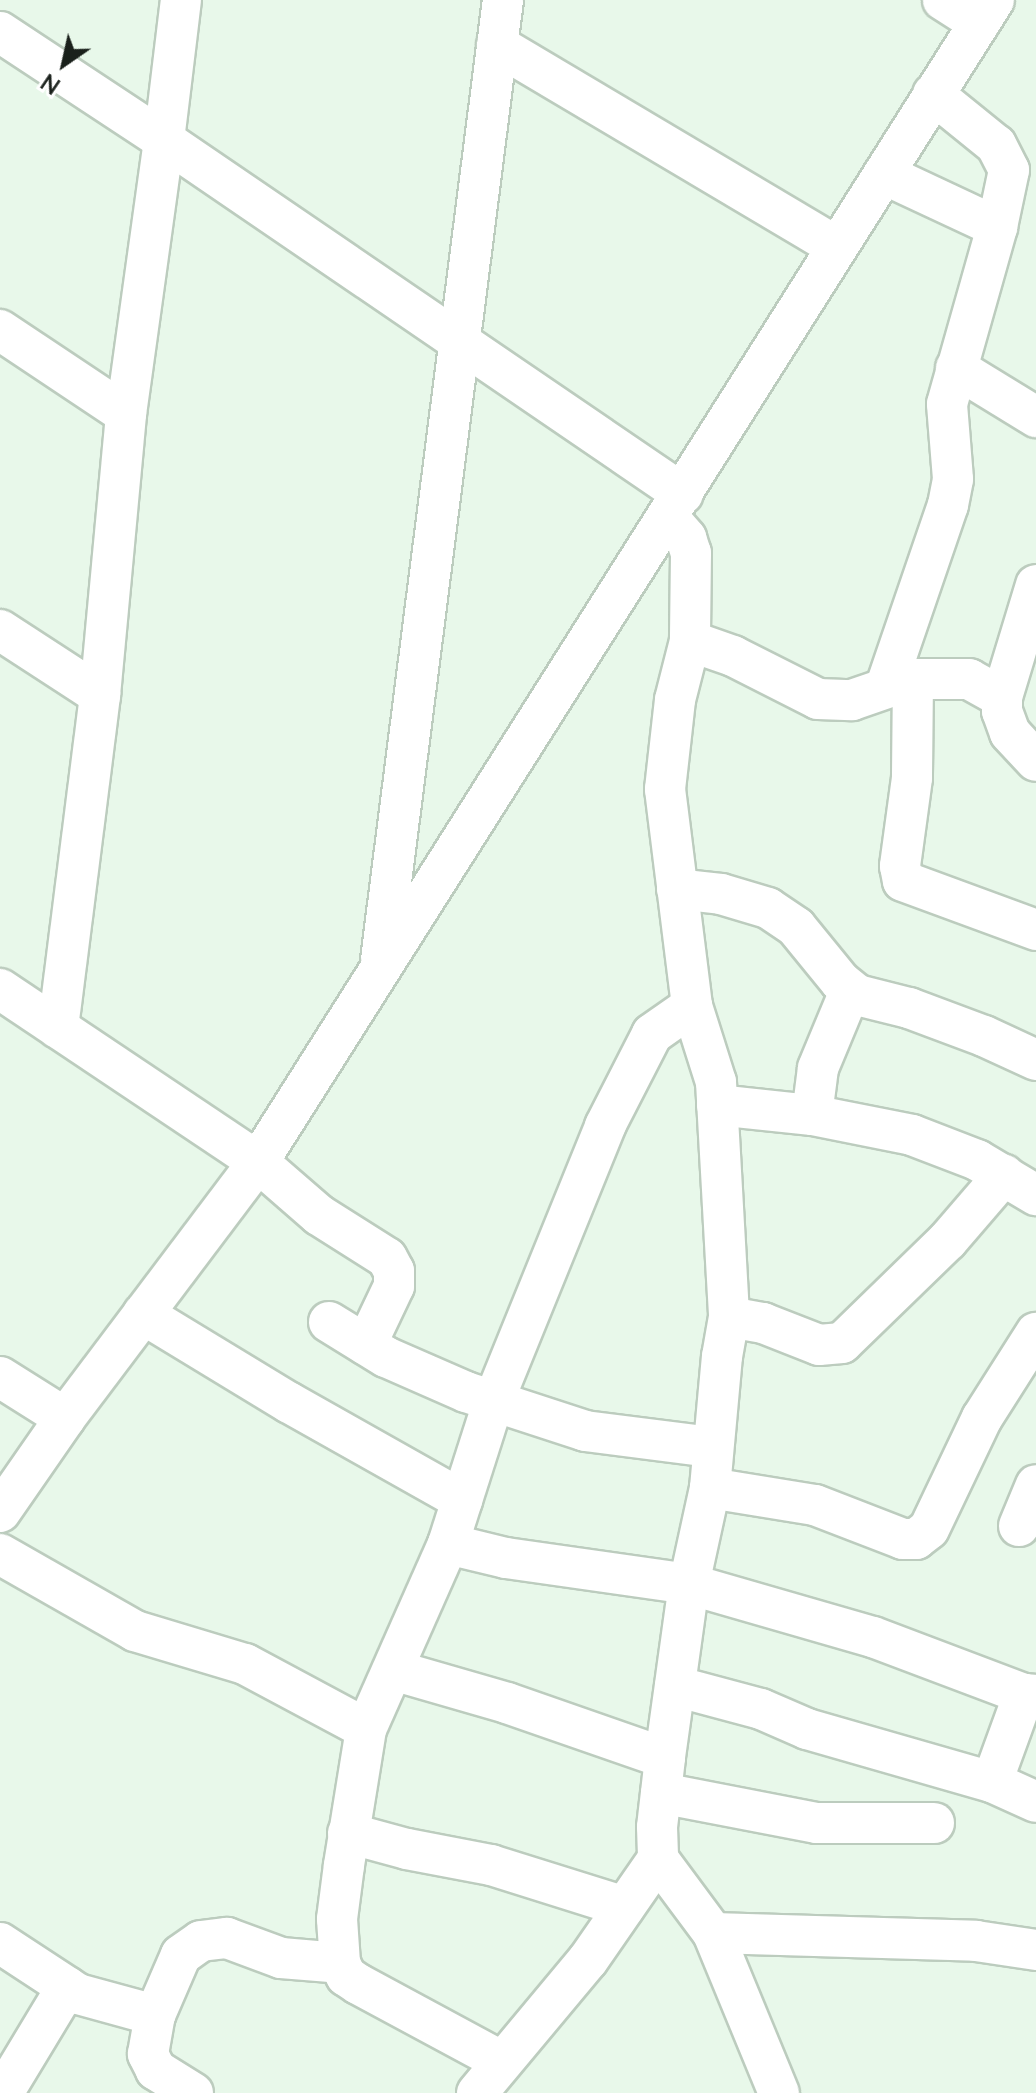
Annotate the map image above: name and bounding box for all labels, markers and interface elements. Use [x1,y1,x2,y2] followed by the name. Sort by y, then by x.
[24,24,104,104] north arrow
[36,68,65,100] text: N

